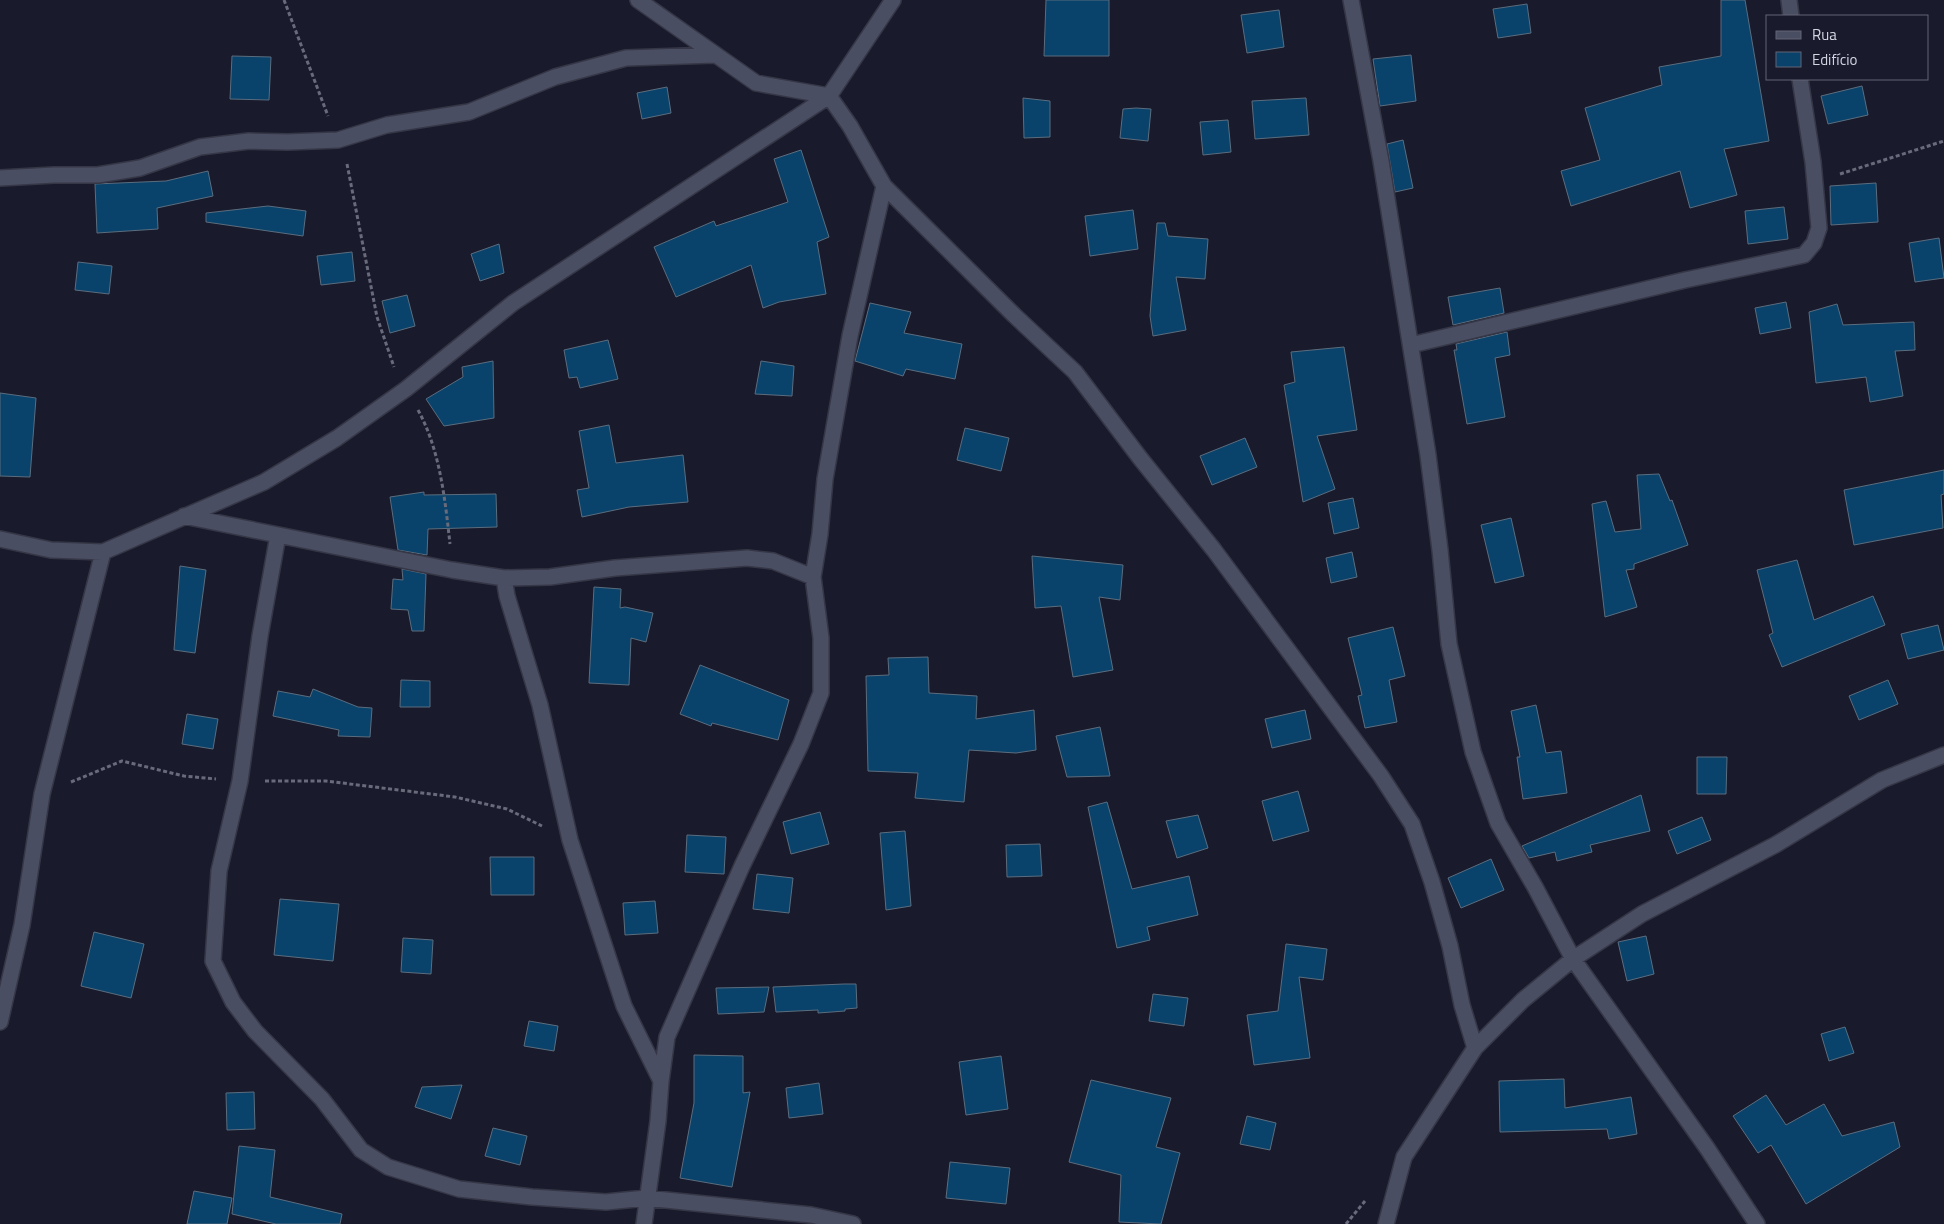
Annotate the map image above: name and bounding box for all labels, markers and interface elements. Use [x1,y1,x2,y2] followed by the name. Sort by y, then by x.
[1766,15,1929,80] legend
[1812,23,1837,46] text: Rua
[1812,48,1857,71] text: Edifício

